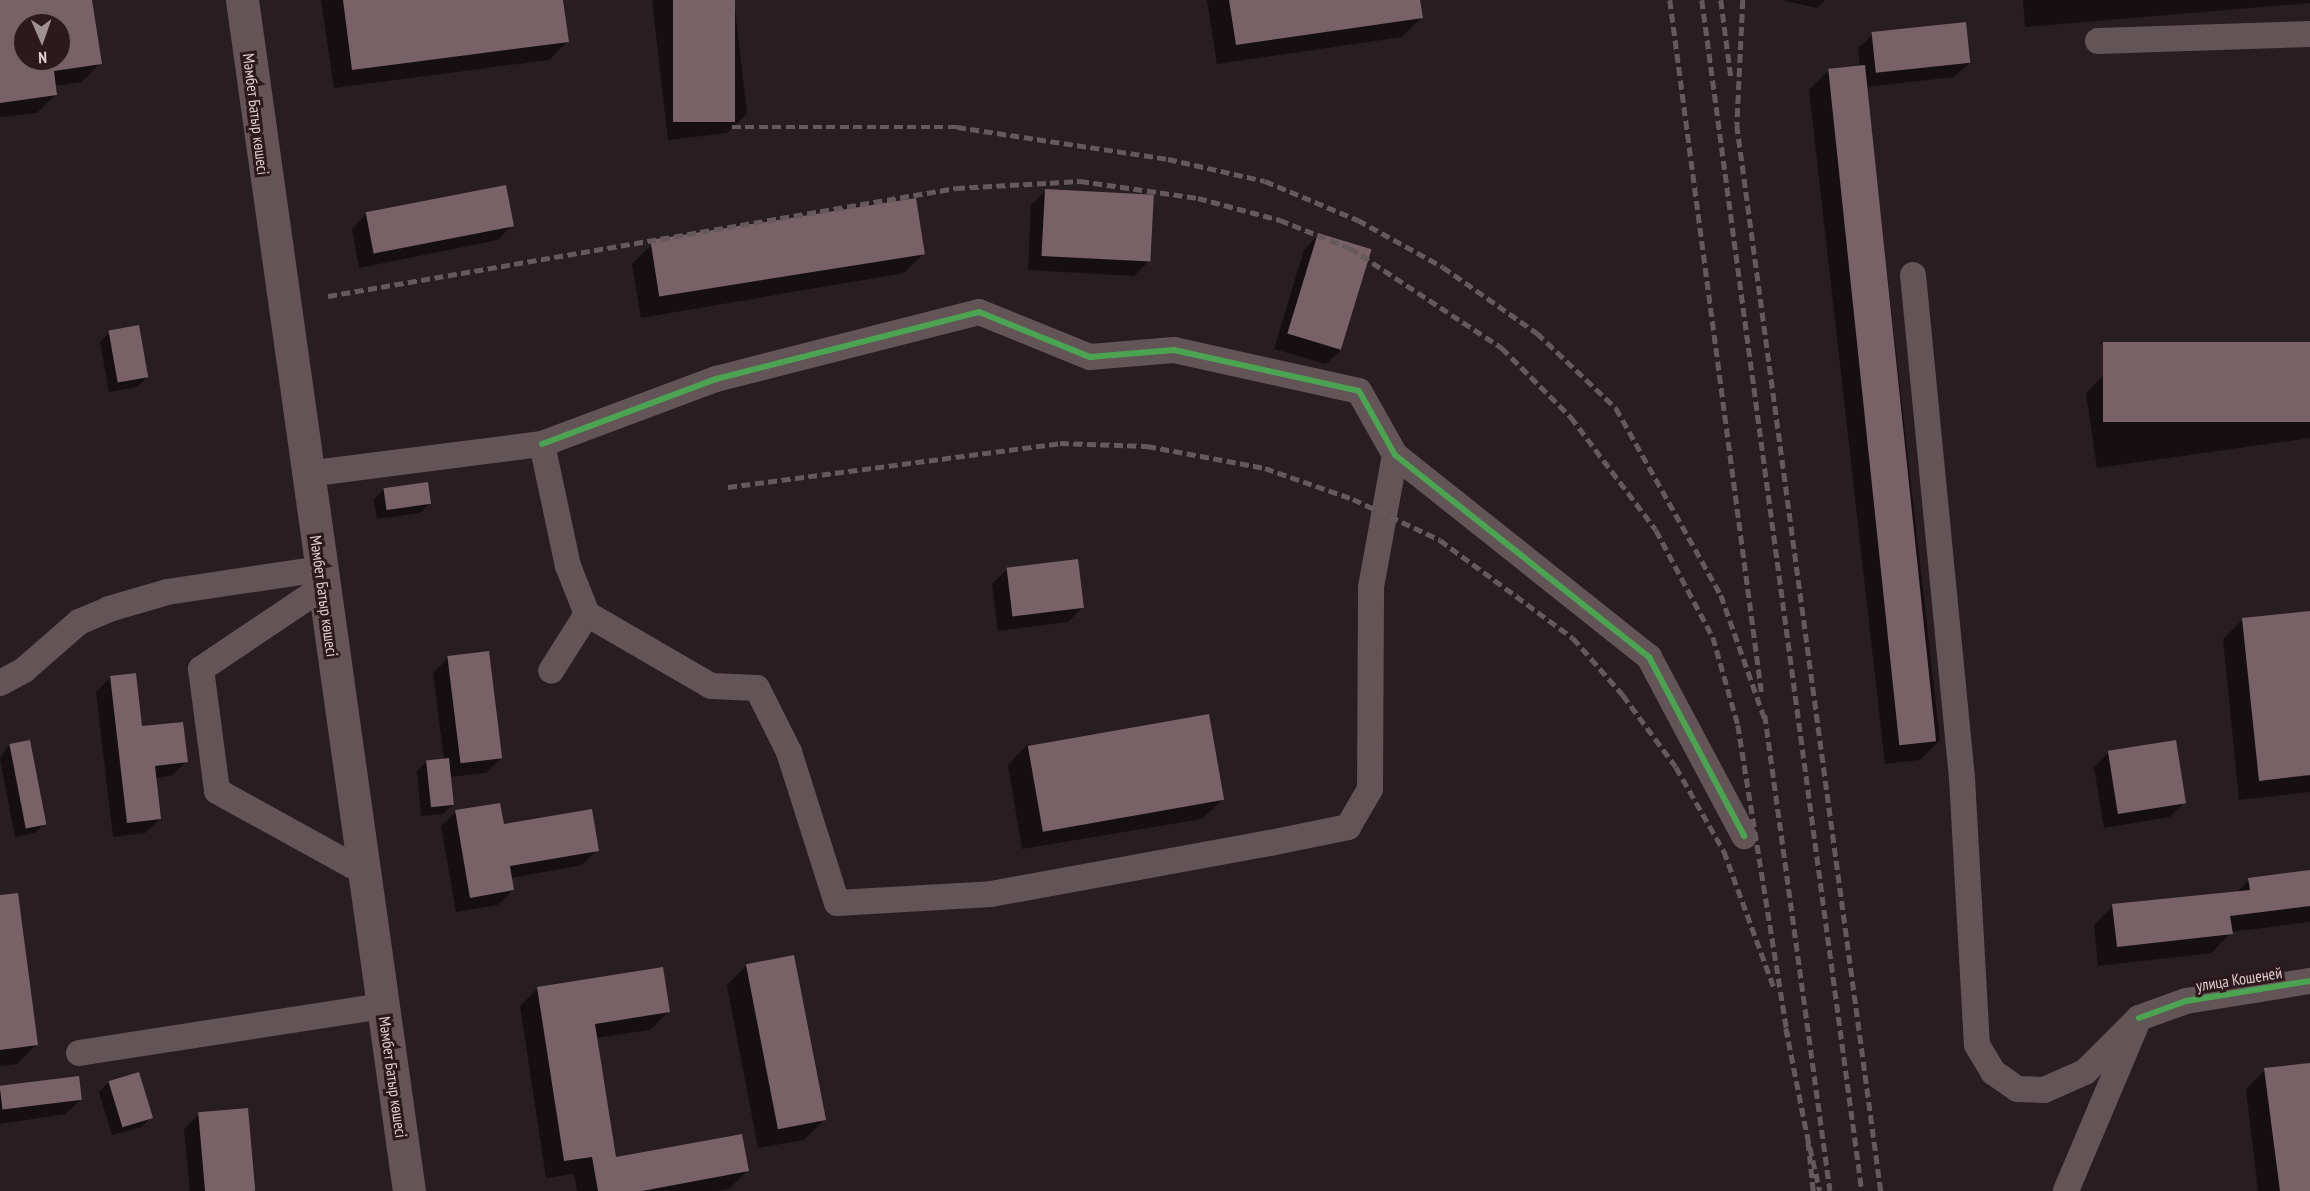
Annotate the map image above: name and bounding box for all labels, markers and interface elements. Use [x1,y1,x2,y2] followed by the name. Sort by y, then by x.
[12,12,72,72] north arrow
[38,48,47,68] text: N
[239,52,273,176] street label: Мәмбет Батыр көшесі
[306,534,342,658] street label: Мәмбет Батыр көшесі
[2195,963,2283,995] street label: улица Кошеней
[375,1015,411,1139] street label: Мәмбет Батыр көшесі

